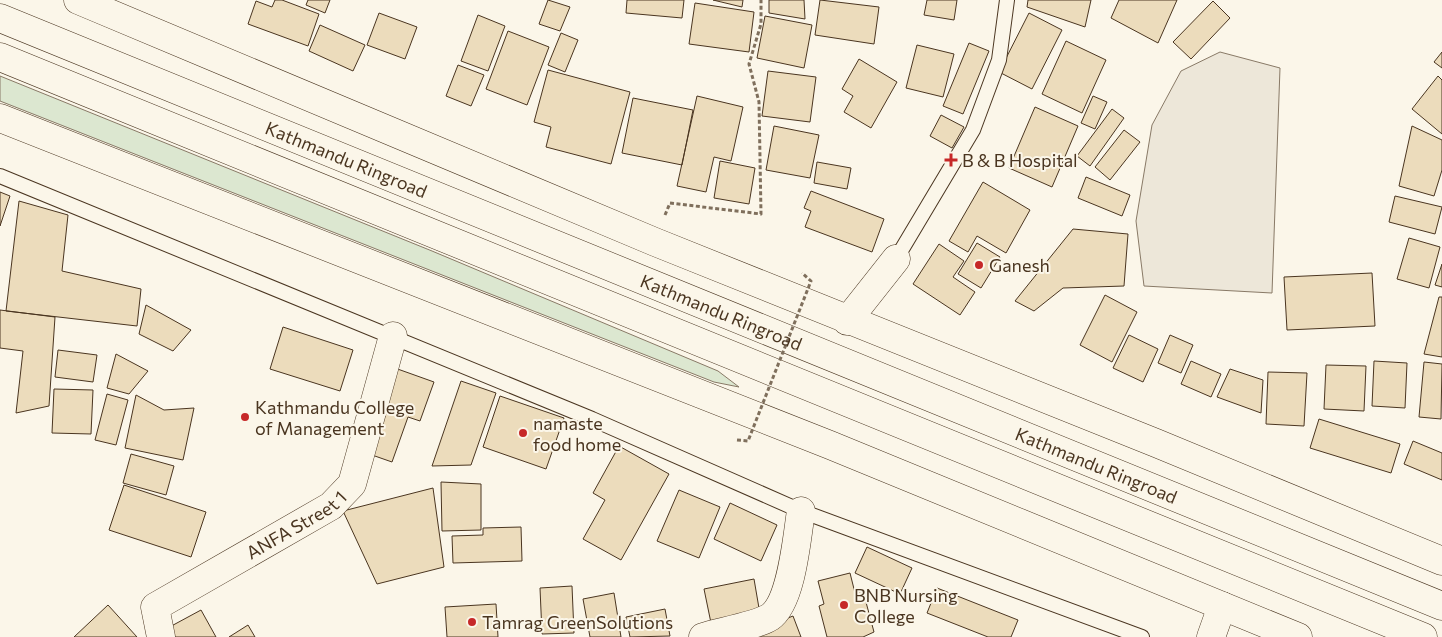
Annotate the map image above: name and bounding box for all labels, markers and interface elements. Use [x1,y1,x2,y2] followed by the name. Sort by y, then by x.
[262,116,431,202] street label: Kathmandu Ringroad
[962,149,1078,171] place label: B & B Hospital
[944,153,958,167] marker: B & B Hospital
[989,254,1050,276] place label: Ganesh
[973,259,985,271] marker: Ganesh
[637,269,806,355] street label: Kathmandu Ringroad
[255,396,414,439] place label: Kathmandu College of Management
[239,411,251,423] marker: Kathmandu College of Management
[533,412,621,455] place label: namaste food home
[1012,422,1181,508] street label: Kathmandu Ringroad
[517,427,529,439] marker: namaste food home
[242,486,351,563] street label: ANFA Street 1
[854,584,958,627] place label: BNB Nursing College
[838,599,850,611] marker: BNB Nursing College
[482,611,673,633] place label: Tamrag GreenSolutions
[466,616,478,628] marker: Tamrag GreenSolutions

